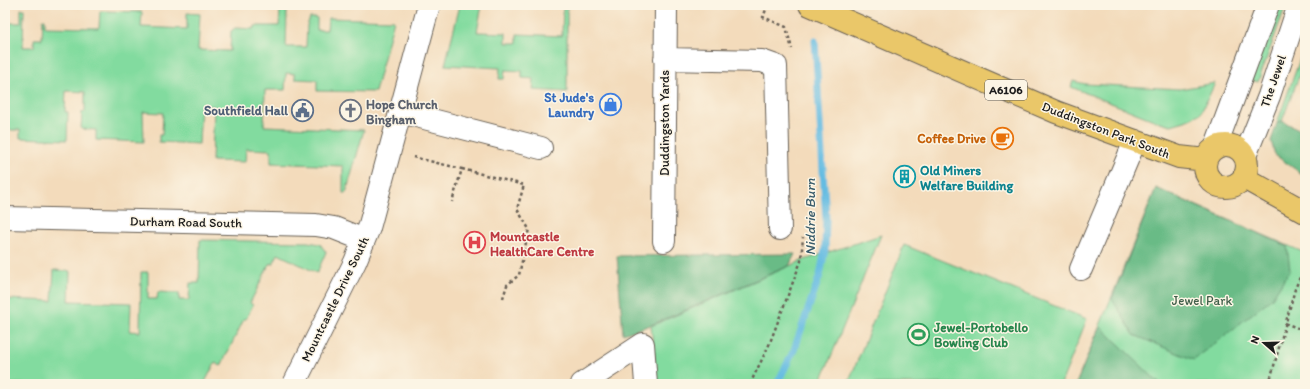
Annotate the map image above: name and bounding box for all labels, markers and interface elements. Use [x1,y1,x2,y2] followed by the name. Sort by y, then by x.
[1257,53,1289,109] street label: The Jewel
[657,70,672,176] street label: Duddingston Yards
[985,80,1027,100] road number: A6106
[544,90,595,121] place label: St Jude's Laundry
[597,91,623,117] shop icon: St Jude's Laundry
[290,97,316,123] public building icon: Southfield Hall
[366,97,438,128] place label: Hope Church Bingham
[337,98,363,124] church icon: Hope Church Bingham
[1040,99,1172,161] street label: Duddingston Park South
[204,103,288,118] place label: Southfield Hall
[989,125,1015,151] cafe icon: Coffee Drive
[917,131,986,146] place label: Coffee Drive
[920,163,1013,194] place label: Old Miners Welfare Building
[891,164,917,190] building icon: Old Miners Welfare Building
[802,178,819,256] water label: Niddrie Burn
[130,214,242,230] street label: Durham Road South
[490,229,594,259] place label: Mountcastle HealthCare Centre
[462,230,488,256] hospital icon: Mountcastle HealthCare Centre
[298,234,372,364] street label: Mountcastle Drive South
[1172,293,1232,308] park label: Jewel Park
[933,320,1029,351] place label: Jewel-Portobello Bowling Club
[905,321,931,347] sports icon: Jewel-Portobello Bowling Club
[1244,323,1284,363] north arrow
[1248,334,1262,345] text: N

